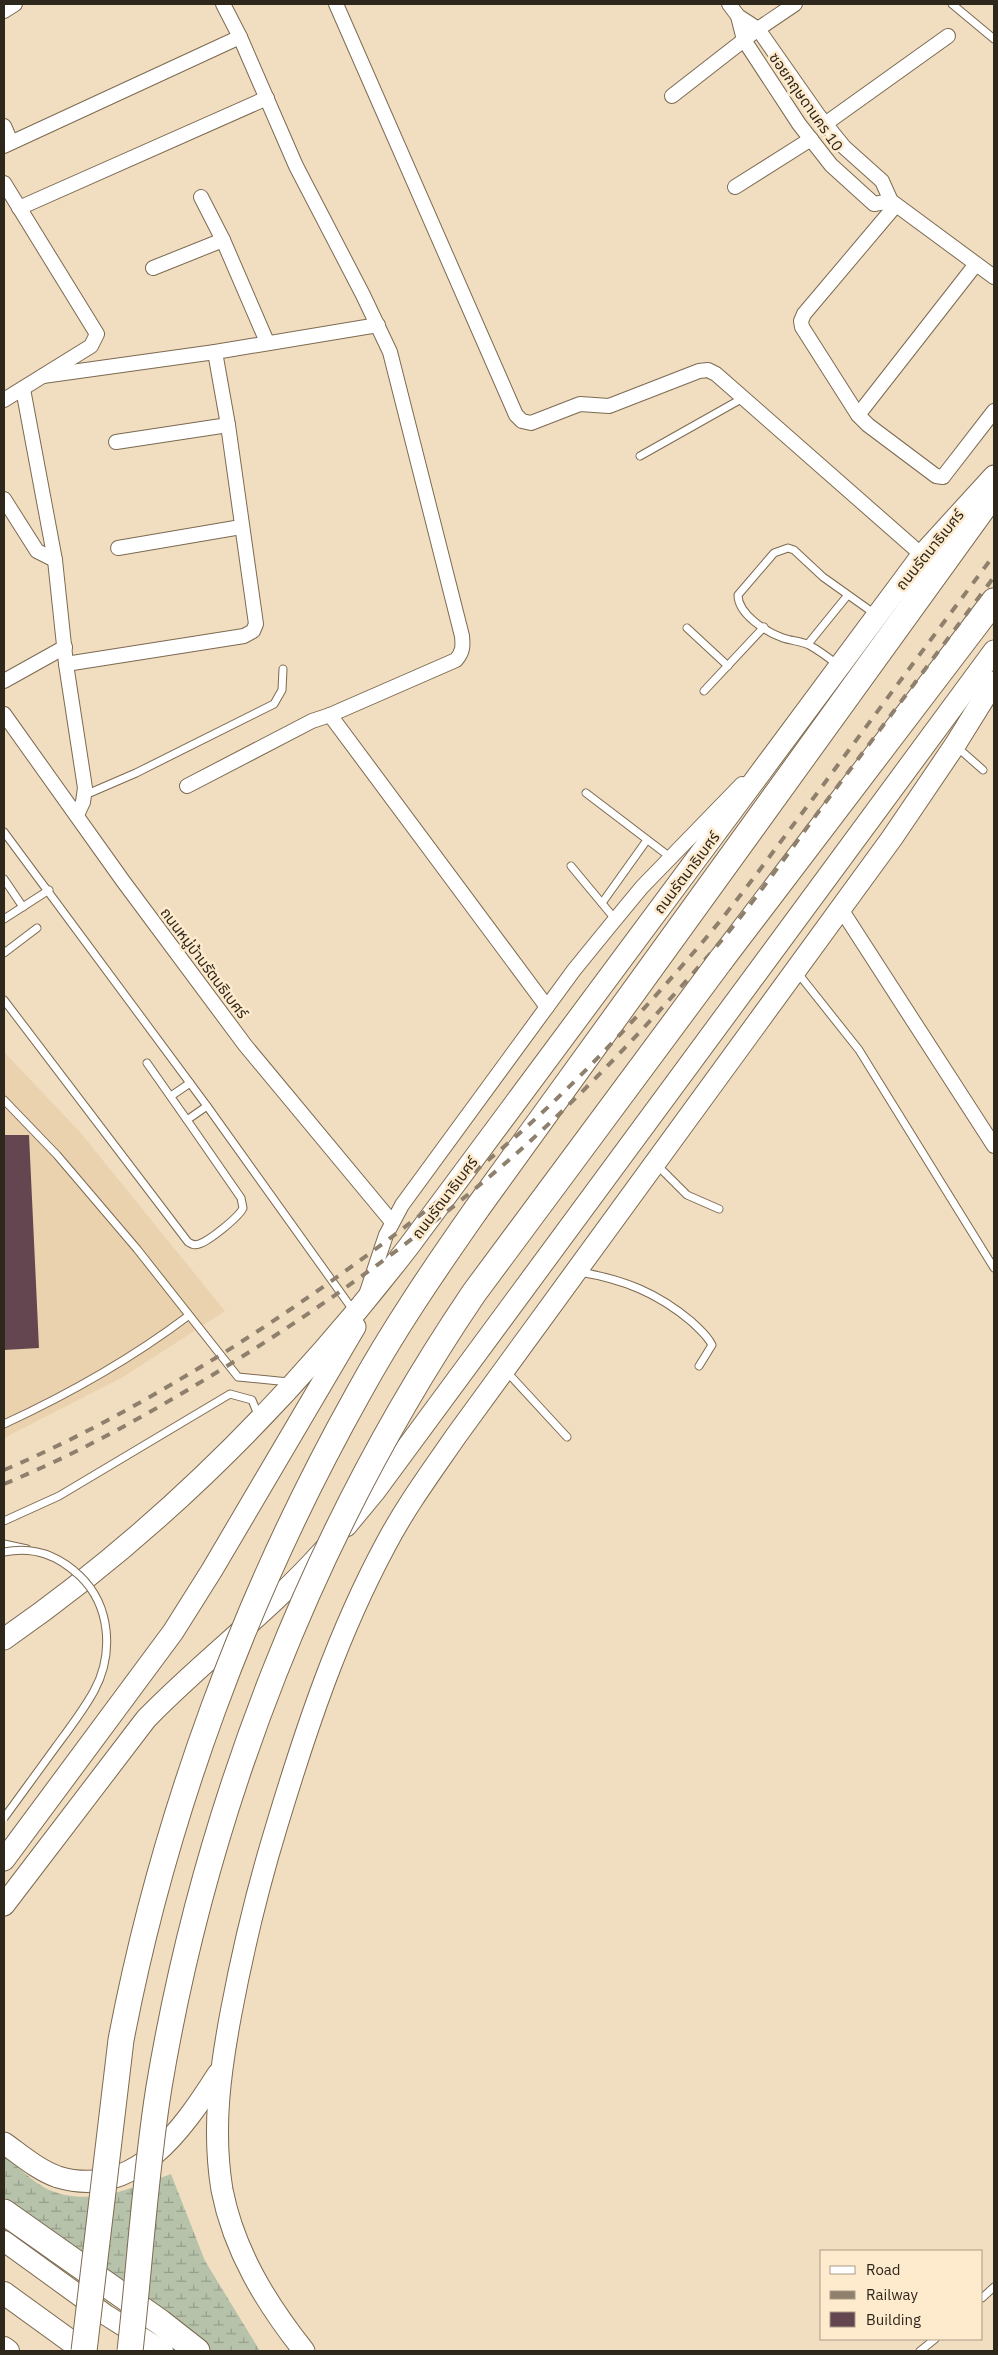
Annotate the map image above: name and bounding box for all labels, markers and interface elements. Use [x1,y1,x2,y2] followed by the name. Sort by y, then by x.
[765,49,847,155] street label: ซอยกฤษดานคร 10
[891,505,968,594] street label: ถนนรัตนาธิเบศร์
[650,827,724,917] street label: ถนนรัตนาธิเบศร์
[156,903,253,1023] street label: ถนนหมู่บ้านรัตนธิเบศร์
[408,1152,482,1242] street label: ถนนรัตนาธิเบศร์
[820,2250,983,2340] legend
[866,2260,901,2279] text: Road
[866,2285,919,2304] text: Railway
[866,2310,921,2329] text: Building

